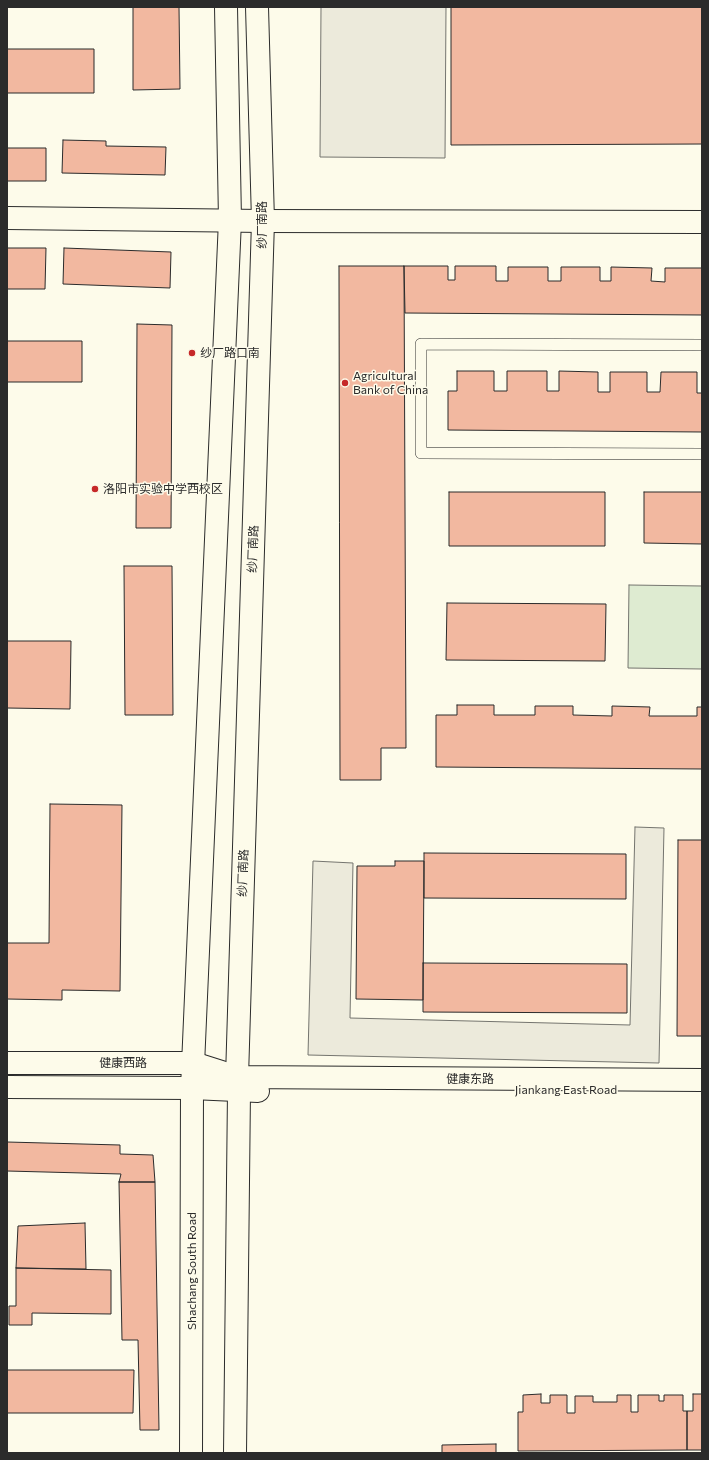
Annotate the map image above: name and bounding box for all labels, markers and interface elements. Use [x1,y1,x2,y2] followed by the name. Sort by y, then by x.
[255,201,269,249] street label: 纱厂南路
[200,346,260,360] place label: 纱厂路口南
[187,348,197,358] marker: 纱厂路口南
[353,369,428,397] place label: Agricultural Bank of China
[340,378,350,388] marker: Agricultural Bank of China
[103,482,223,496] place label: 洛阳市实验中学西校区
[90,484,100,494] marker: 洛阳市实验中学西校区
[245,525,261,573] street label: 纱厂南路
[235,849,251,897] street label: 纱厂南路
[99,1056,147,1070] street label: 健康西路
[446,1072,494,1086] street label: 健康东路
[515,1083,617,1097] street label: Jiankang East Road
[185,1212,199,1330] street label: Shachang South Road

